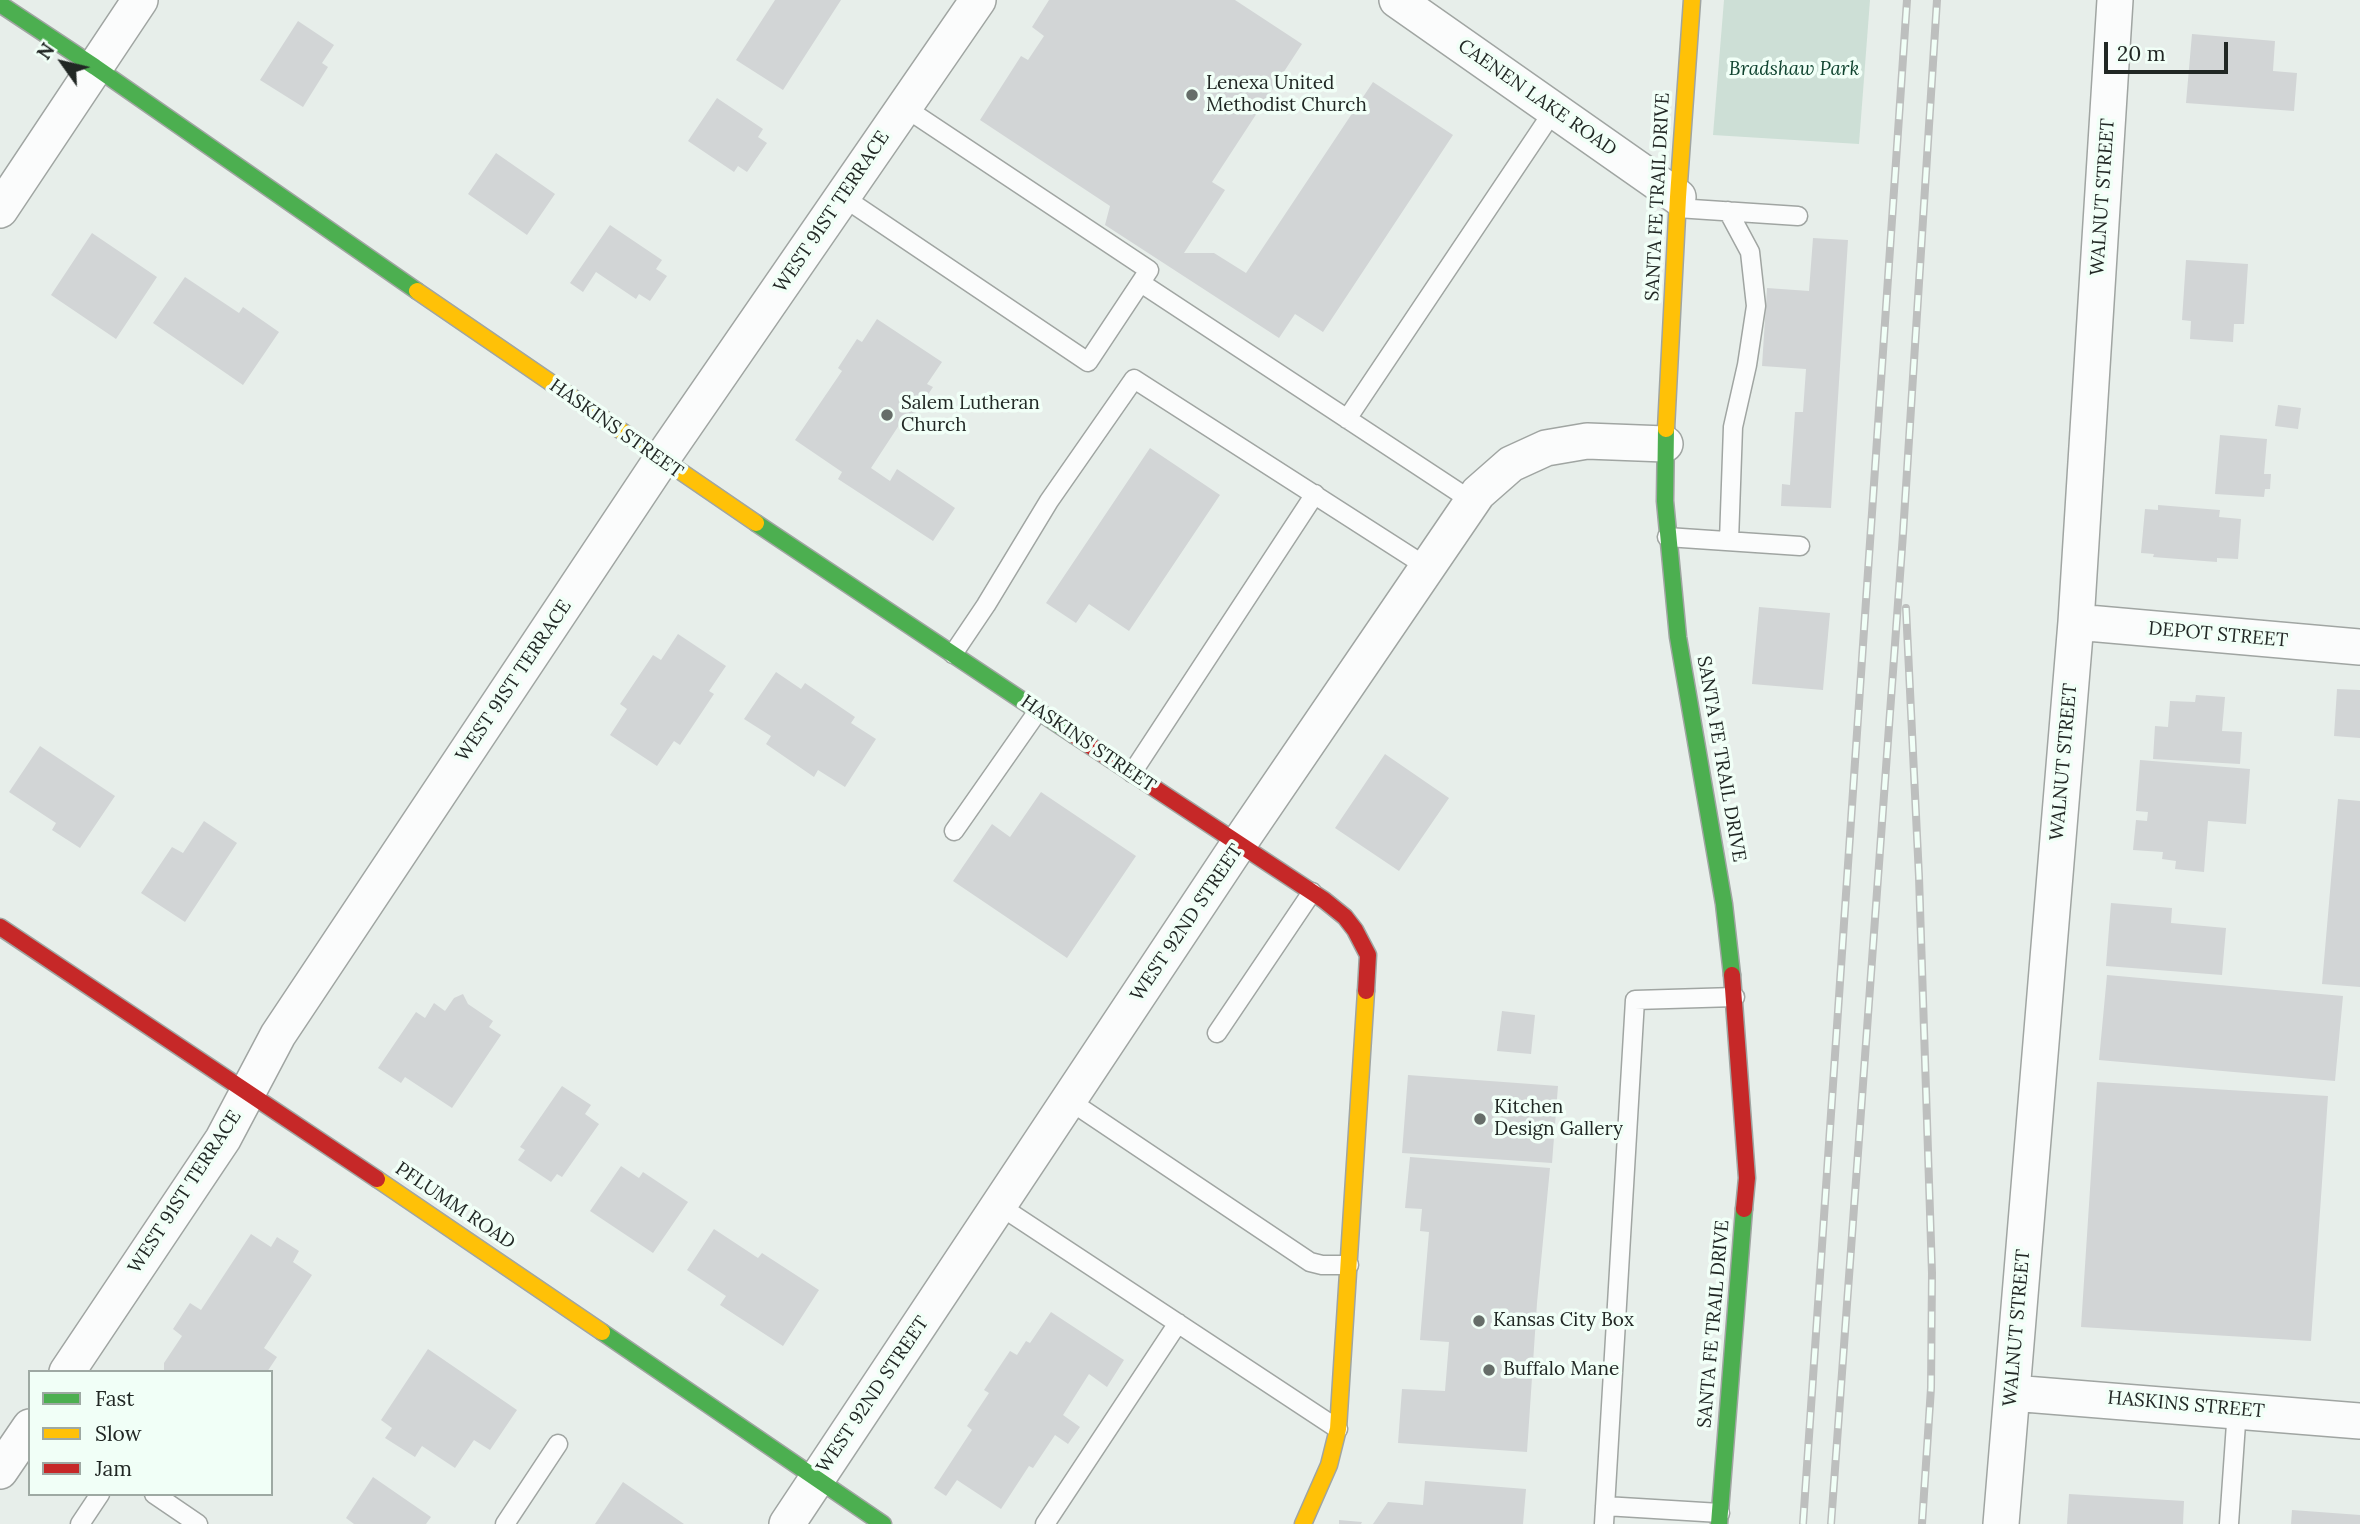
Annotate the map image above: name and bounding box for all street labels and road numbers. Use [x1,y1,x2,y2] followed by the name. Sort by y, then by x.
[1453,35,1621,161] street label: CAENEN LAKE ROAD
[1641,92,1675,302] street label: SANTA FE TRAIL DRIVE
[2086,118,2120,276] street label: WALNUT STREET
[769,127,895,297] street label: WEST 91ST TERRACE
[545,374,687,484] street label: HASKINS STREET
[451,596,577,766] street label: WEST 91ST TERRACE
[2147,618,2289,652] street label: DEPOT STREET
[1692,654,1750,864] street label: SANTA FE TRAIL DRIVE
[2046,683,2082,841] street label: WALNUT STREET
[1016,690,1160,798] street label: HASKINS STREET
[1126,840,1248,1006] street label: WEST 92ND STREET
[124,1106,246,1278] street label: WEST 91ST TERRACE
[391,1158,519,1254] street label: PFLUMM ROAD
[1694,1219,1734,1429] street label: SANTA FE TRAIL DRIVE
[1999,1249,2035,1407] street label: WALNUT STREET
[812,1312,934,1478] street label: WEST 92ND STREET
[2106,1387,2266,1423] street label: HASKINS STREET

